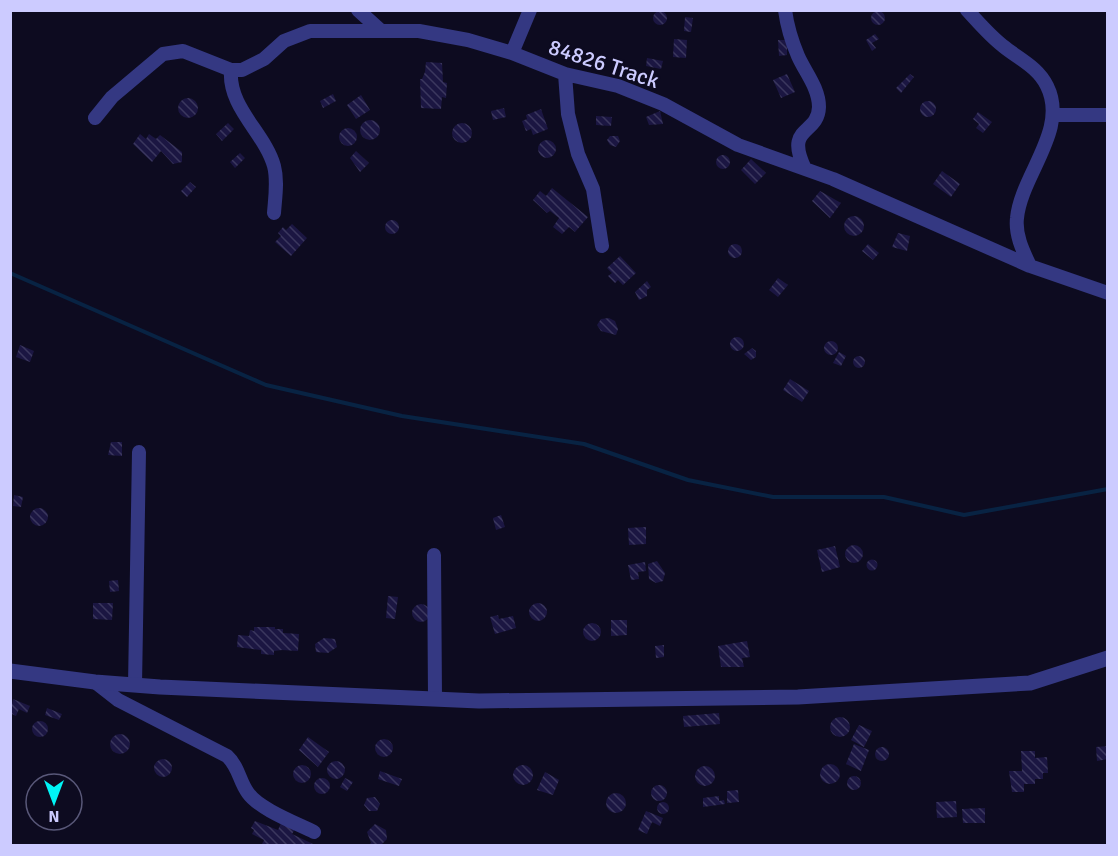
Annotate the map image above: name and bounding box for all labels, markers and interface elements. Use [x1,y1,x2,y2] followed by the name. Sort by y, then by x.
[545,33,662,94] street label: 84826 Track
[24,772,84,832] north arrow
[48,806,60,826] text: N

